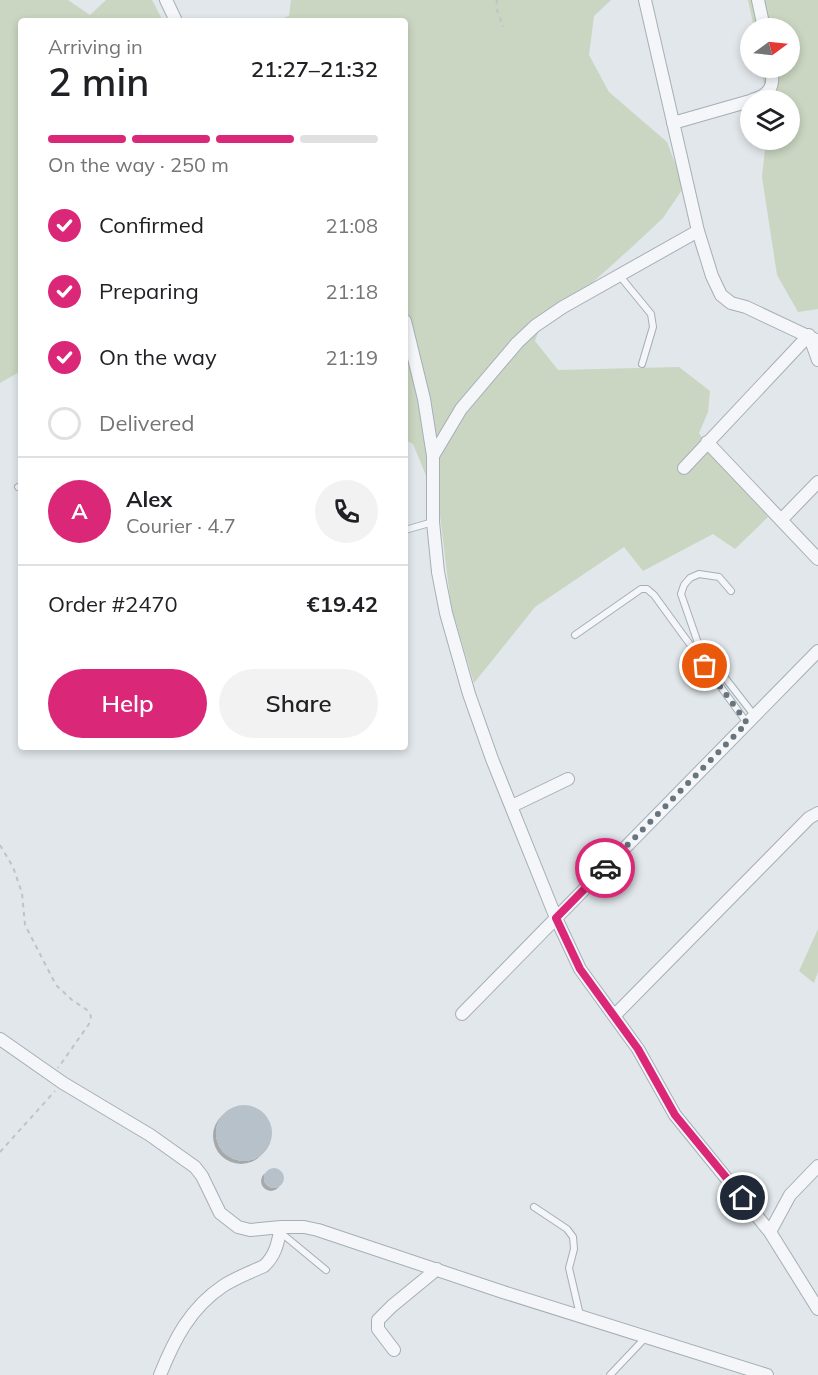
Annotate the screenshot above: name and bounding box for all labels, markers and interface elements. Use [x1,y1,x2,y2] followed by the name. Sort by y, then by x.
[740,18,800,78] north arrow
[740,18,800,150] map controls
[48,34,143,59] text: Arriving in
[251,55,378,83] text: 21:27–21:32
[48,57,149,106] text: 2 min
[740,90,800,150] button: layers
[48,152,229,177] text: On the way · 250 m
[48,209,81,242] icon: check
[99,211,204,239] text: Confirmed
[325,213,378,238] text: 21:08
[48,275,81,308] icon: check
[99,277,199,305] text: Preparing
[325,279,378,304] text: 21:18
[48,341,81,374] icon: check
[99,343,217,371] text: On the way
[325,345,378,370] text: 21:19
[99,409,194,437] text: Delivered
[315,480,378,543] button: phone
[126,485,172,513] text: Alex
[71,497,88,525] text: A
[126,513,236,538] text: Courier · 4.7
[48,590,178,618] text: Order #2470
[307,590,378,618] text: €19.42
[679,640,730,691] pin
[688,649,721,682] icon: bag
[48,669,207,738] button: Help
[219,669,378,738] button: Share
[575,838,635,898] courier
[589,852,622,885] icon: car
[717,1172,768,1223] pin
[726,1181,759,1214] icon: home

